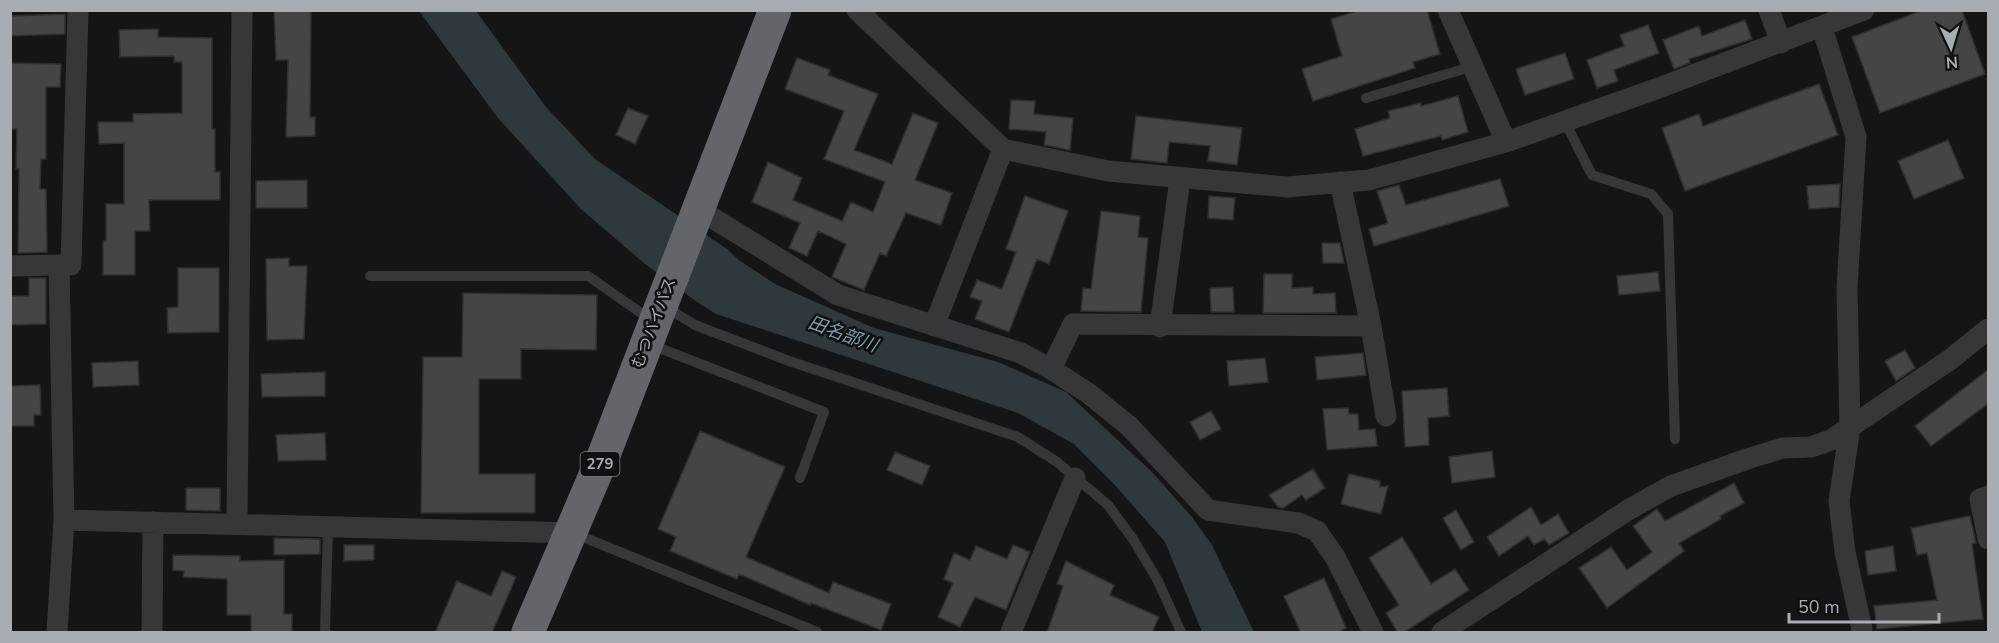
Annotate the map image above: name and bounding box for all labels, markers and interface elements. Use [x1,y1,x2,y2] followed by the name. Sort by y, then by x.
[1921,18,1981,78] north arrow
[1945,51,1959,73] text: N
[627,274,681,372] street label: むつバイパス
[805,310,883,358] water label: 田名部川
[580,452,620,476] road number: 279
[1789,586,1939,624] scale bar
[1798,595,1840,619] text: 50 m

